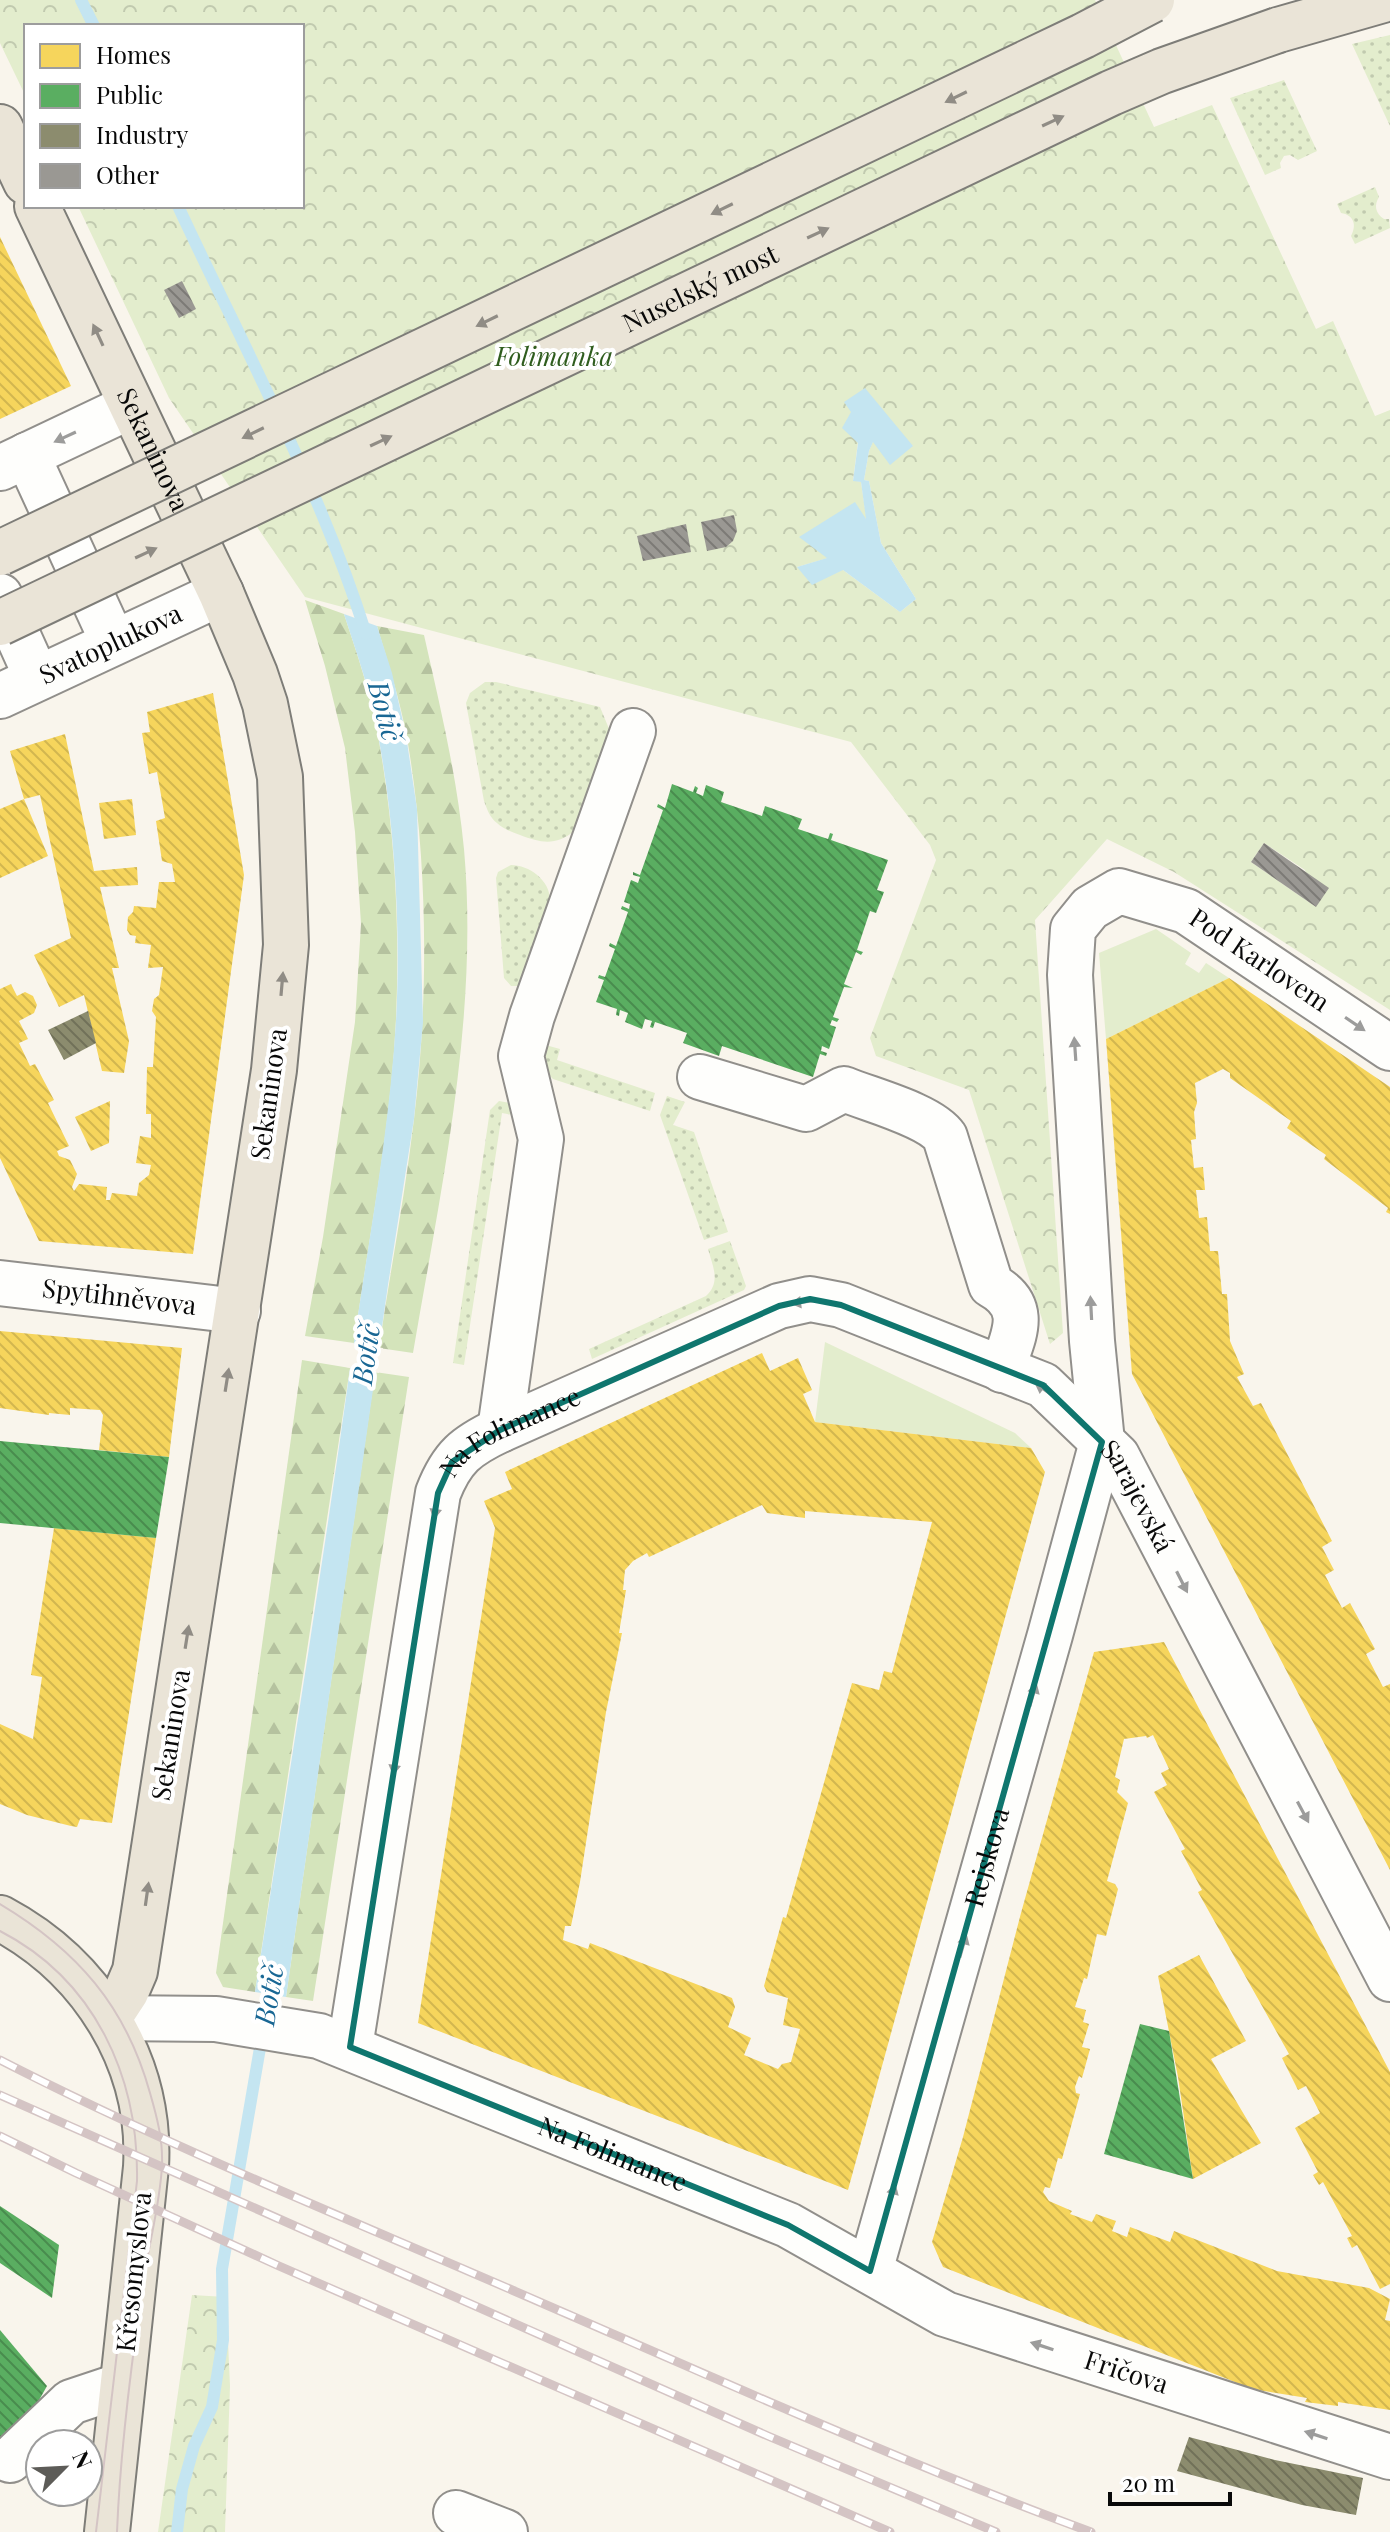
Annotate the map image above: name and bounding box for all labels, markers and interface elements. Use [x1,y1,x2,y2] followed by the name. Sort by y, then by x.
[24,24,304,208] legend
[96,38,171,70] text: Homes
[96,78,163,110] text: Public
[945,90,968,104] one-way arrow
[1041,114,1064,128] one-way arrow
[96,118,188,150] text: Industry
[96,158,160,190] text: Other
[710,202,733,216] one-way arrow
[806,226,829,240] one-way arrow
[616,235,784,340] street label: Nuselský most
[476,314,499,328] one-way arrow
[91,324,105,347] one-way arrow
[494,338,613,373] park label: Folimanka
[110,382,199,517] street label: Sekaninova
[241,426,264,440] one-way arrow
[54,430,77,444] one-way arrow
[369,434,393,448] one-way arrow
[135,546,158,560] one-way arrow
[33,595,187,691] street label: Svatoplukova
[360,675,413,749] water label: Botič
[1183,899,1337,1019] street label: Pod Karlovem
[276,971,289,996] one-way arrow
[1345,1017,1366,1032] one-way arrow
[241,1026,294,1162] street label: Sekaninova
[1068,1036,1081,1061] one-way arrow
[40,1269,198,1322] street label: Spytihněvova
[1084,1295,1097,1320] one-way arrow
[790,1296,815,1309] one-way arrow
[342,1317,388,1388] water label: Botič
[222,1367,234,1392] one-way arrow
[430,1378,585,1483] street label: Na Folimance
[1034,1382,1056,1398] one-way arrow
[1094,1431,1183,1558] street label: Sarajevská
[429,1494,441,1519] one-way arrow
[1175,1570,1188,1593] one-way arrow
[181,1624,194,1649] one-way arrow
[142,1667,197,1803] street label: Sekaninova
[1028,1683,1040,1708] one-way arrow
[388,1751,401,1776] one-way arrow
[1296,1801,1309,1824] one-way arrow
[955,1803,1016,1911] street label: Rejskova
[141,1881,154,1906] one-way arrow
[957,1933,970,1957] one-way arrow
[244,1958,291,2029] water label: Botič
[534,2107,693,2199] street label: Na Folimance
[887,2183,899,2208] one-way arrow
[107,2190,158,2354] street label: Křesomyslova
[1029,2339,1053,2351] one-way arrow
[1080,2341,1173,2401] street label: Fričova
[24,2428,104,2508] north arrow
[1303,2428,1327,2440] one-way arrow
[66,2446,100,2473] text: N
[1110,2456,1230,2506] scale bar
[1122,2466,1175,2498] text: 20 m

